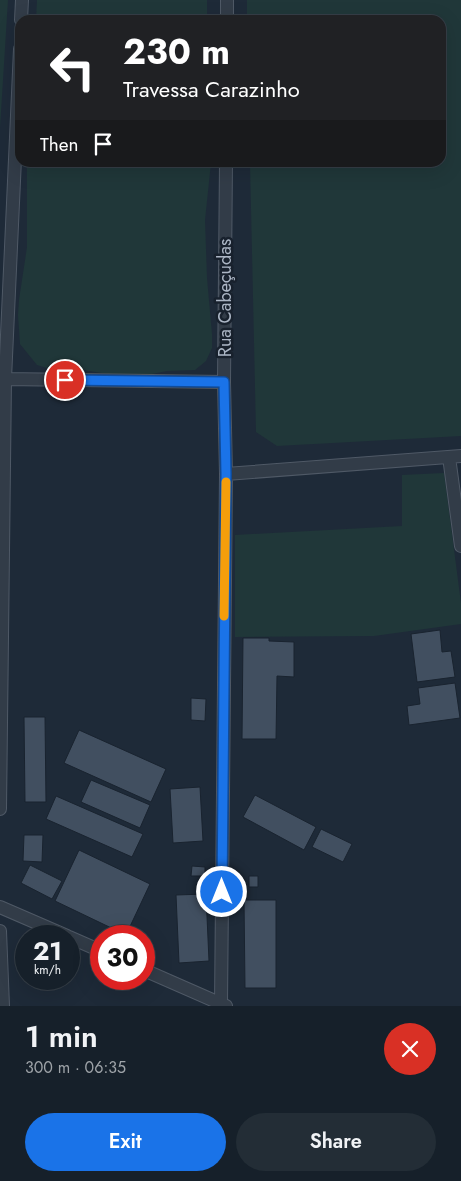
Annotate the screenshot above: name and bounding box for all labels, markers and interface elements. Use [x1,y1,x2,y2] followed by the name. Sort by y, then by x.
[123,27,230,77] text: 230 m
[40,35,105,100] icon: left
[123,73,300,105] text: Travessa Carazinho
[89,130,117,158] icon: arrive
[40,131,79,158] text: Then
[212,239,238,357] street label: Rua Cabeçudas
[44,359,86,401] pin
[51,366,79,394] icon: arrive
[195,865,247,917] position arrow
[90,925,155,990] speed limit sign: 30
[33,933,62,969] text: 21
[34,961,61,979] text: km/h
[25,1015,98,1058] text: 1 min
[384,1023,436,1075] button: close
[25,1056,126,1079] text: 300 m · 06:35
[25,1113,226,1171] button: Exit
[236,1113,436,1171] button: Share

